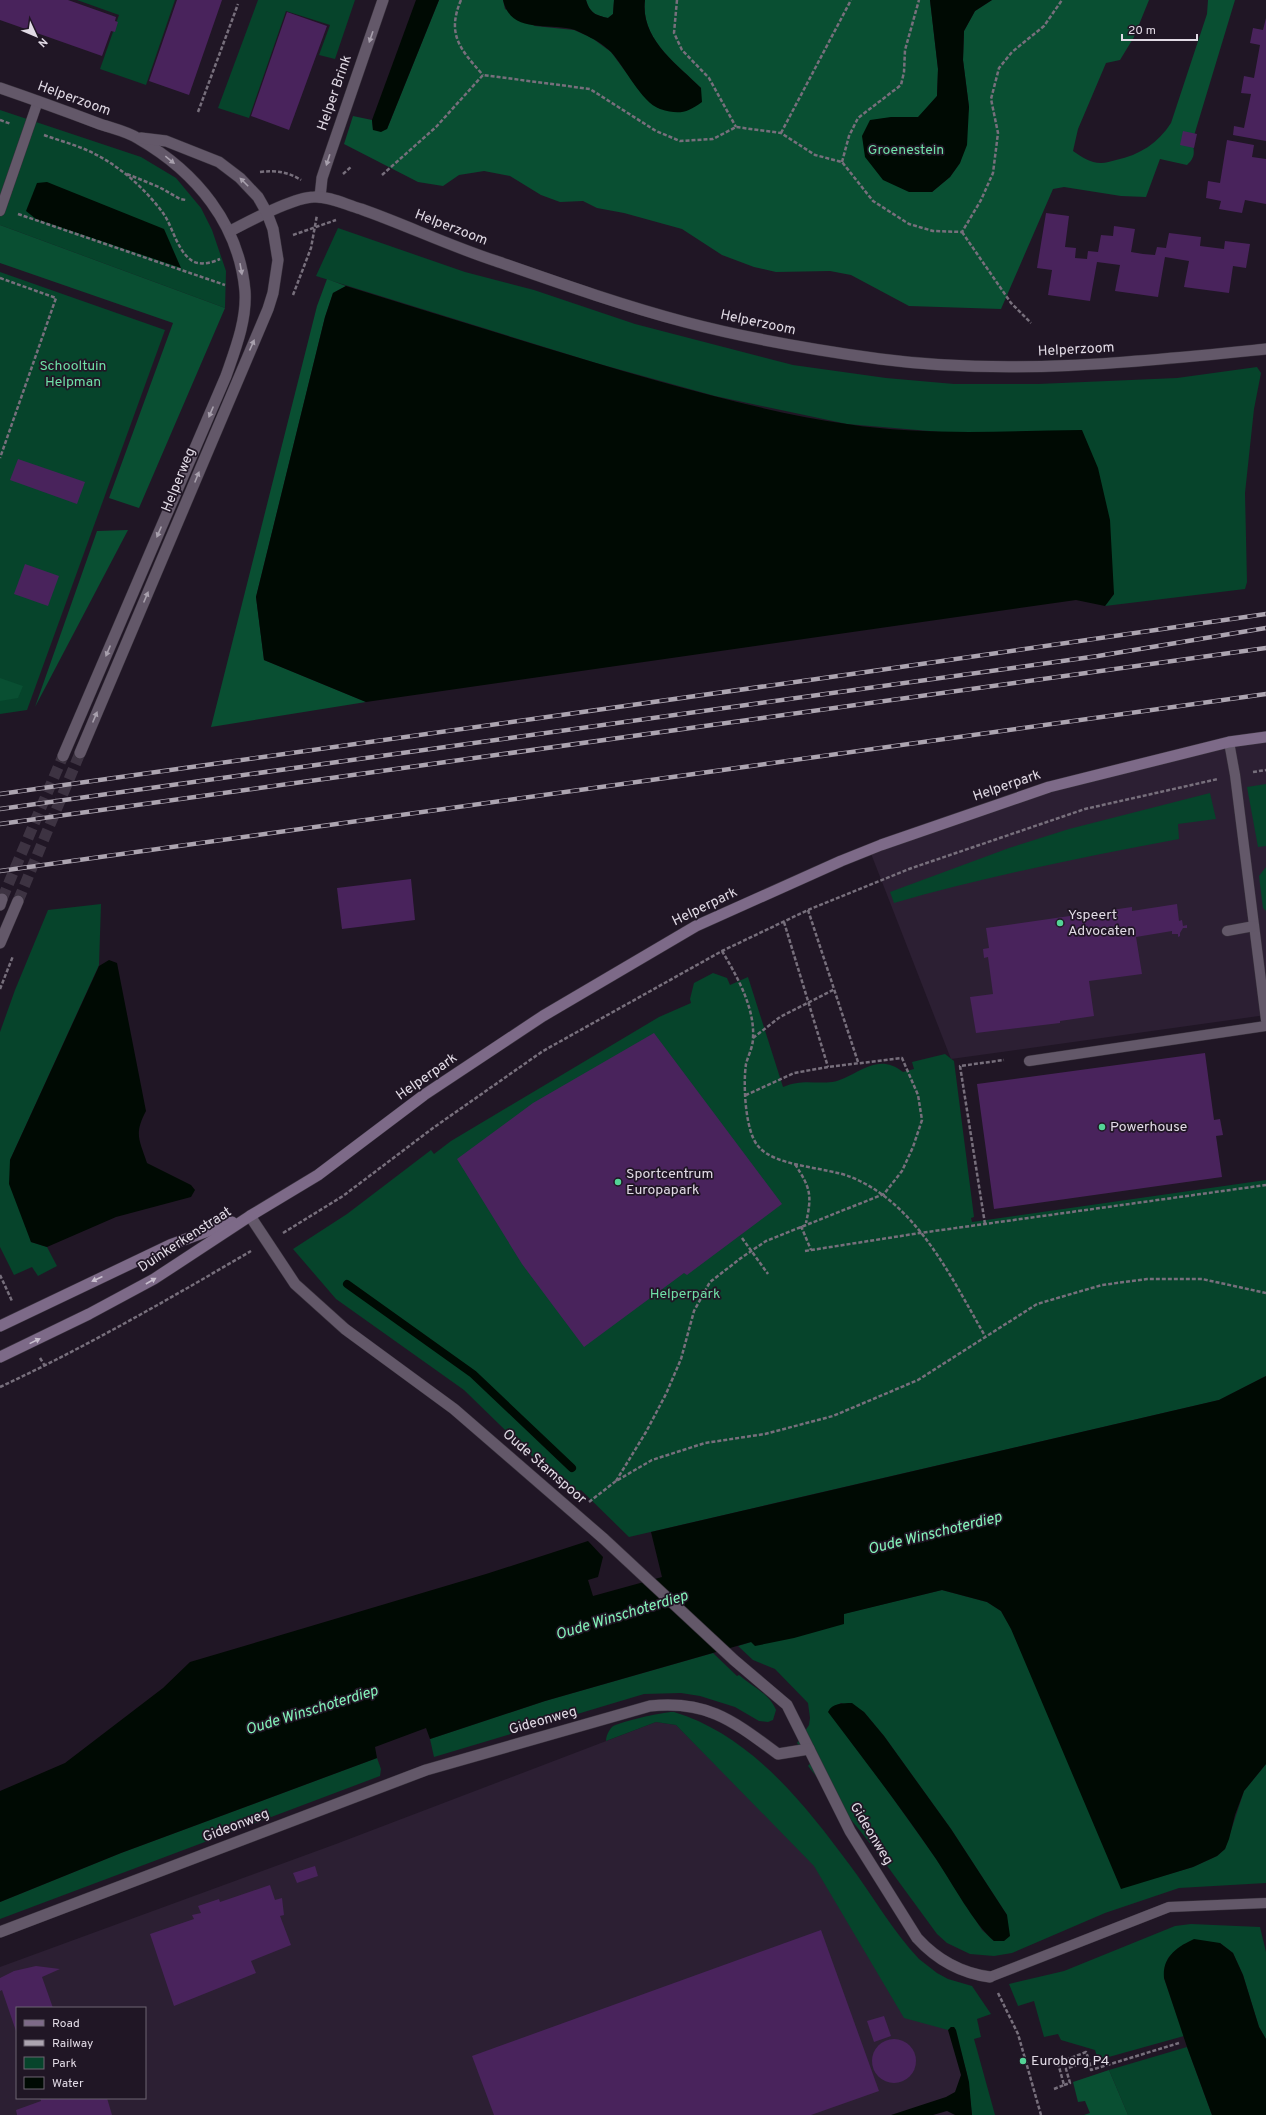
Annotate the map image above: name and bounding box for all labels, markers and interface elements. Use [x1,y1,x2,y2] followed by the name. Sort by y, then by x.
[16,16,56,56] north arrow
[1122,16,1197,42] scale bar
[1128,23,1156,39] text: 20 m
[367,31,373,43] one-way arrow
[35,35,50,50] text: N
[314,53,356,133] street label: Helper Brink
[35,78,113,120] street label: Helperzoom
[868,142,944,159] park label: Groenestein
[325,154,331,166] one-way arrow
[165,156,175,165] one-way arrow
[239,177,249,187] one-way arrow
[412,206,490,250] street label: Helperzoom
[238,263,244,275] one-way arrow
[719,307,797,339] street label: Helperzoom
[250,338,256,350] one-way arrow
[1037,340,1115,360] street label: Helperzoom
[39,358,107,391] park label: Schooltuin Helpman
[207,407,213,419] one-way arrow
[158,445,200,515] street label: Helperweg
[194,471,200,483] one-way arrow
[156,526,162,538] one-way arrow
[143,592,149,603] one-way arrow
[105,646,111,657] one-way arrow
[93,710,99,722] one-way arrow
[971,766,1043,806] street label: Helperpark
[670,884,740,930] street label: Helperpark
[1068,907,1135,940] place label: Yspeert Advocaten
[1055,918,1065,928] marker: Yspeert Advocaten
[393,1050,461,1104] street label: Helperpark
[1110,1119,1187,1136] place label: Powerhouse
[1097,1122,1107,1132] marker: Powerhouse
[626,1166,713,1199] place label: Sportcentrum Europapark
[613,1177,623,1187] marker: Sportcentrum Europapark
[135,1204,235,1276] street label: Duinkerkenstraat
[91,1276,103,1282] one-way arrow
[145,1278,157,1284] one-way arrow
[650,1286,720,1303] park label: Helperpark
[30,1338,41,1344] one-way arrow
[499,1426,590,1508] street label: Oude Stamspoor
[866,1508,1005,1560] water label: Oude Winschoterdiep
[554,1587,691,1645] water label: Oude Winschoterdiep
[244,1682,381,1740] water label: Oude Winschoterdiep
[507,1703,579,1739] street label: Gideonweg
[846,1800,896,1868] street label: Gideonweg
[200,1806,272,1846] street label: Gideonweg
[16,2007,146,2099] legend
[52,2016,80,2032] text: Road
[52,2036,93,2052] text: Railway
[1031,2053,1109,2070] place label: Euroborg P4
[52,2056,77,2072] text: Park
[1018,2056,1028,2066] marker: Euroborg P4
[52,2076,84,2092] text: Water

